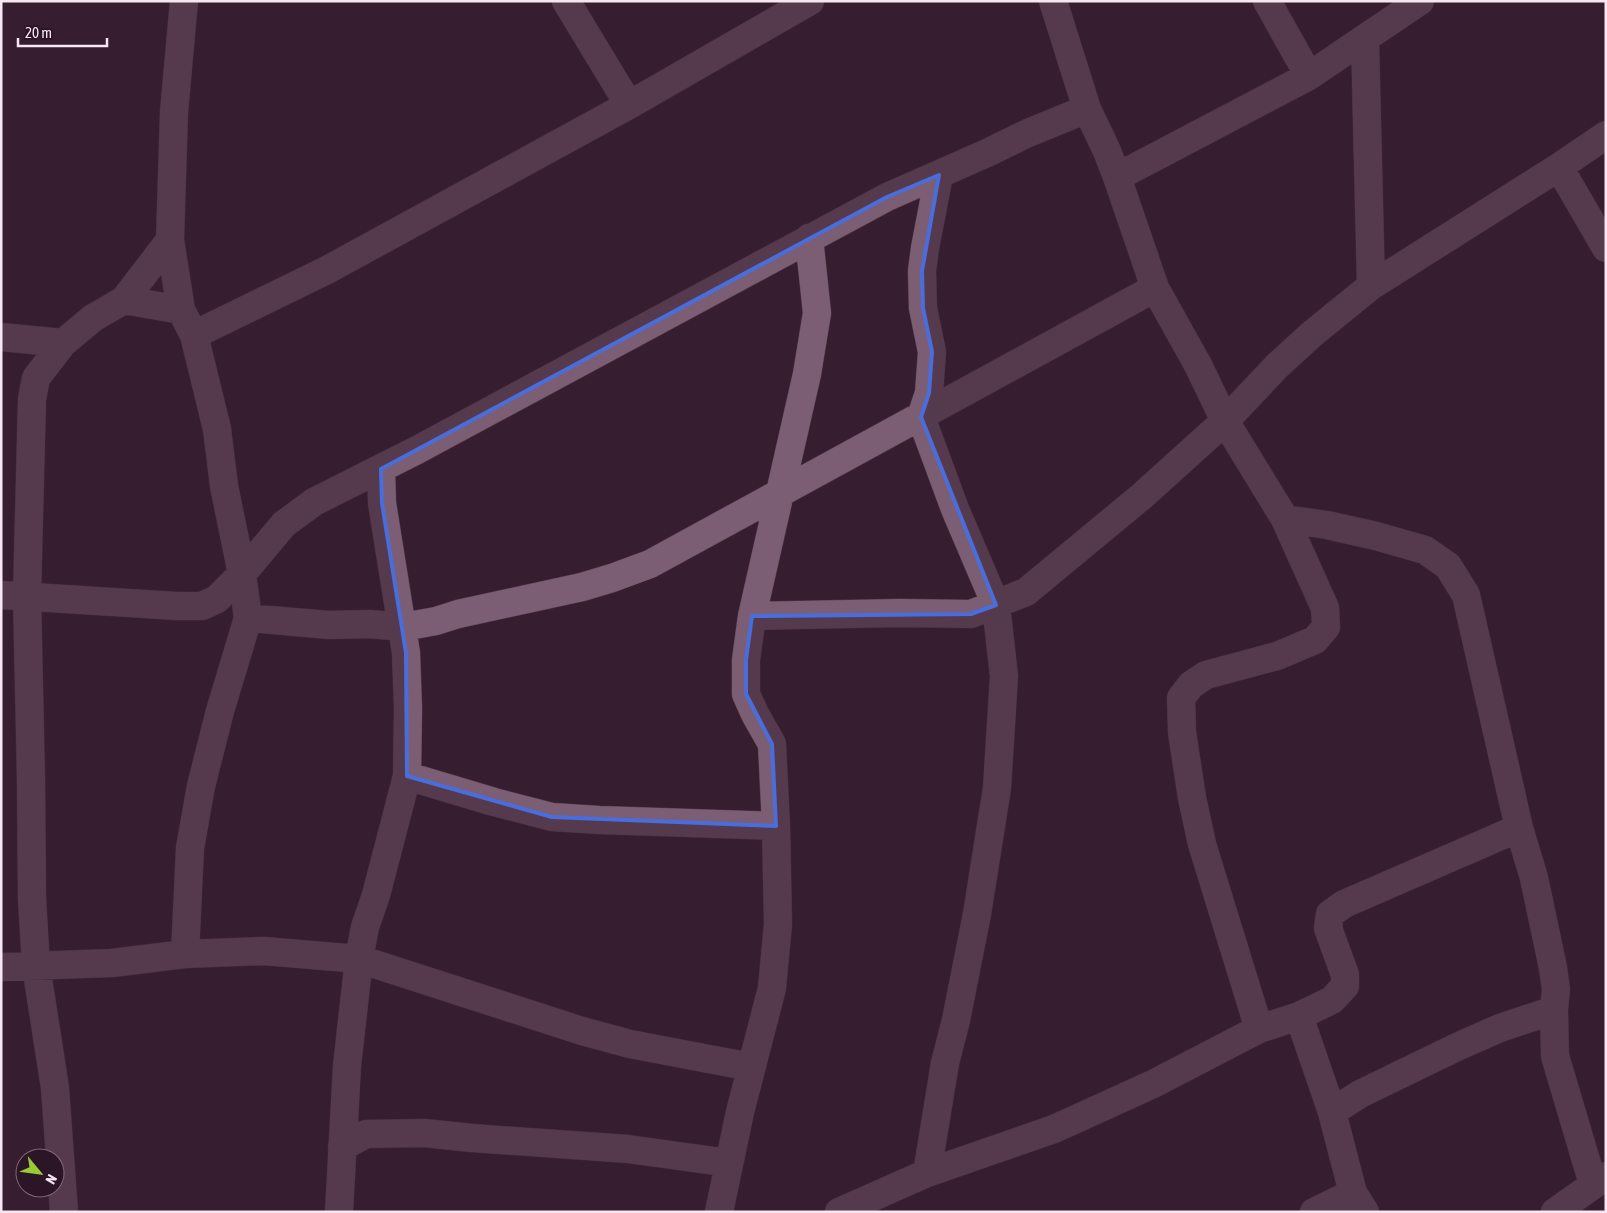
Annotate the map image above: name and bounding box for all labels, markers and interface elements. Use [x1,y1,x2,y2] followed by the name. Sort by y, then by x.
[18,15,106,47] scale bar
[25,24,52,41] text: 20 m
[15,1148,65,1198] north arrow
[42,1172,60,1187] text: N

